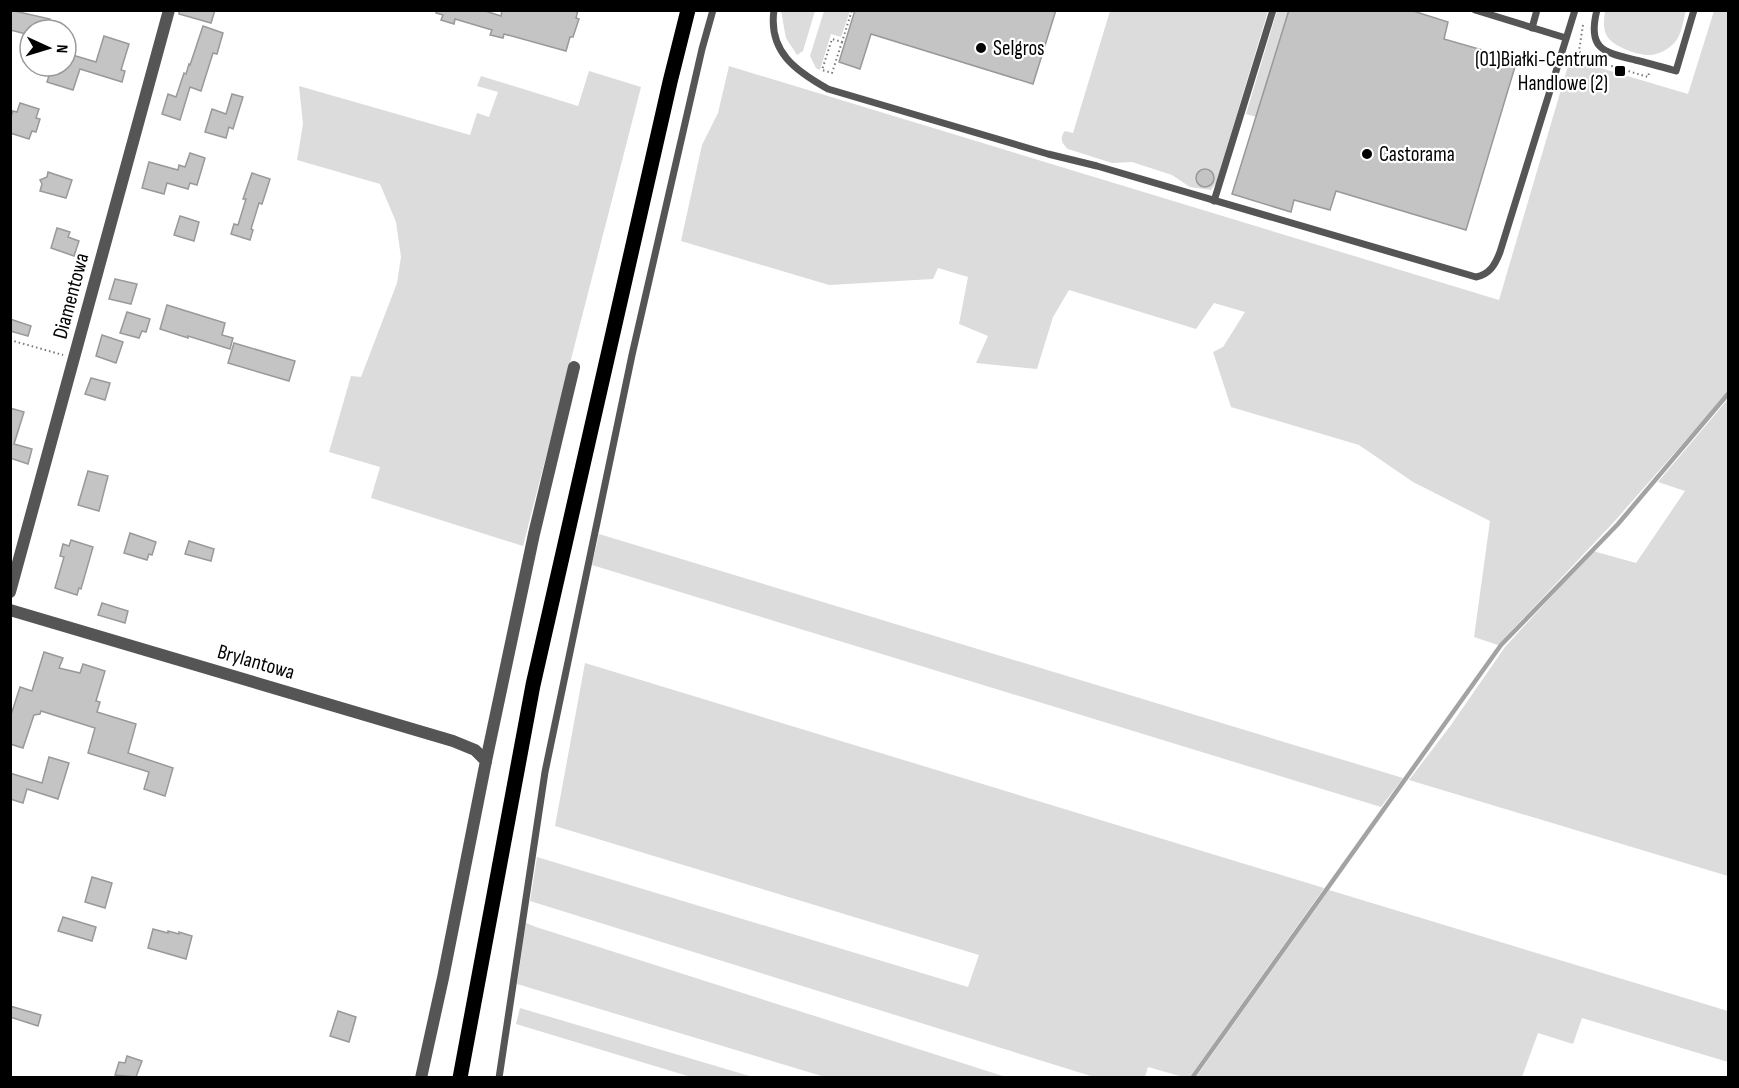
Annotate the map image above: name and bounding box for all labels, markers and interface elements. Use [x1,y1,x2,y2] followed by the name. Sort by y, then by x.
[18,18,78,78] north arrow
[993,36,1045,61] place label: Selgros
[974,41,988,55] marker: Selgros
[52,44,71,54] text: N
[1475,47,1608,96] place label: (01)Białki-Centrum Handlowe (2)
[1613,64,1627,78] marker: (01)Białki-Centrum Handlowe (2)
[1379,142,1455,167] place label: Castorama
[1360,147,1374,161] marker: Castorama
[48,250,94,342] street label: Diamentowa
[214,639,298,685] street label: Brylantowa

